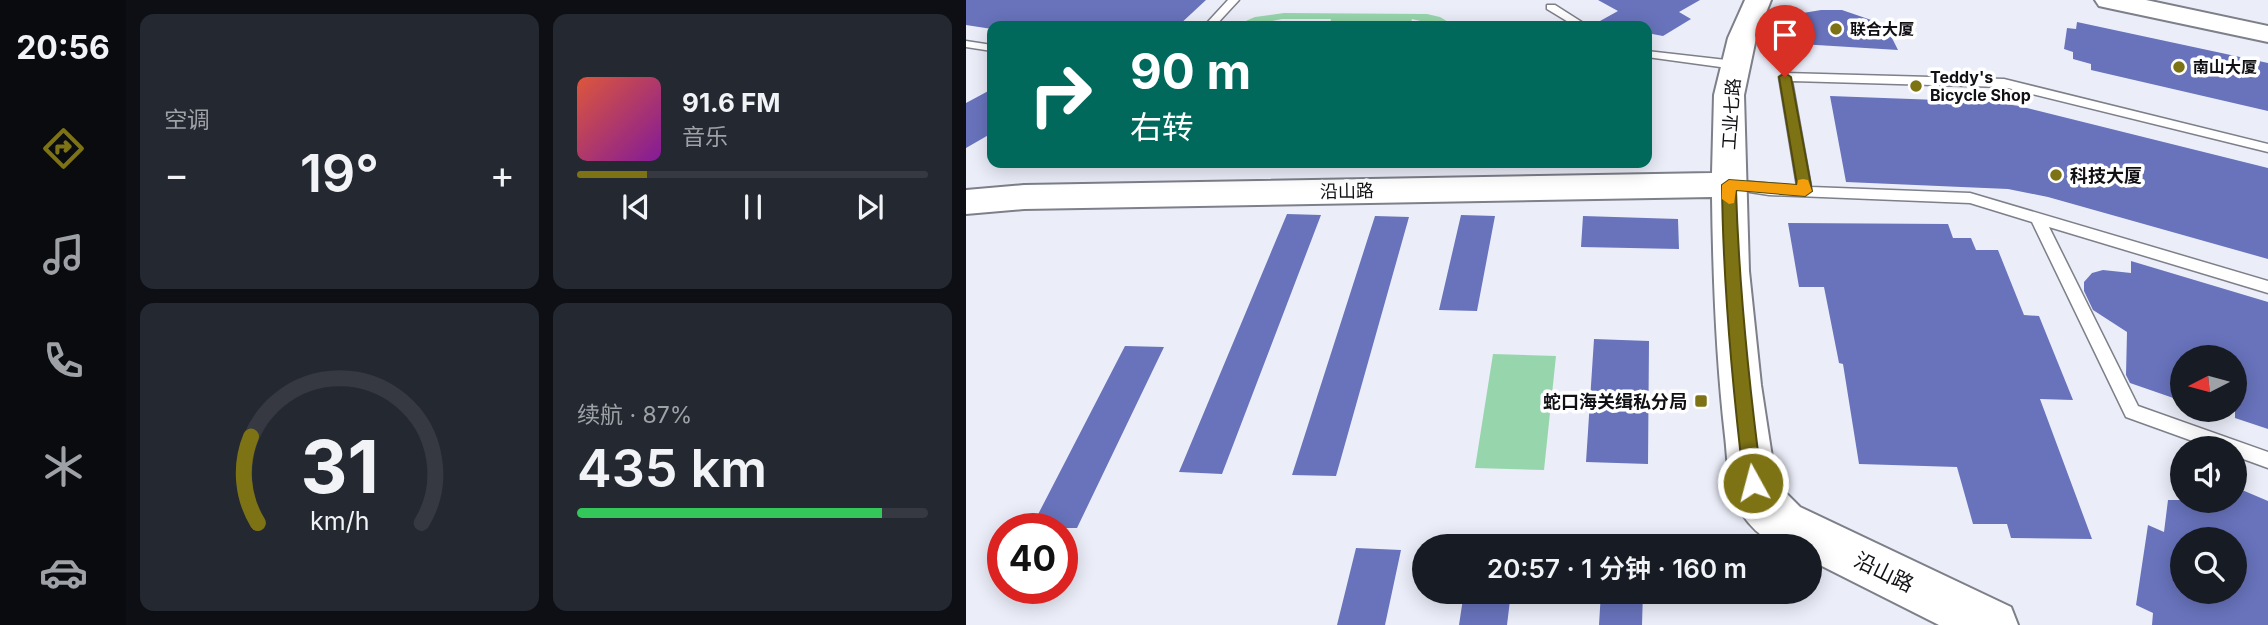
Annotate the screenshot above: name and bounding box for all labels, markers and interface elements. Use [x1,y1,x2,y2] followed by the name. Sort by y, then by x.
[1755,5,1815,77] pin
[1766,16,1804,54] icon: arrive
[1850,19,1914,39] place label: 联合大厦
[1828,21,1844,37] marker: 联合大厦
[16,28,110,67] text: 20:56
[1130,42,1251,101] text: 90 m
[1015,49,1106,140] icon: right
[2193,57,2257,77] place label: 南山大厦
[2171,59,2187,75] marker: 南山大厦
[1930,67,2031,105] place label: Teddy's Bicycle Shop
[1718,77,1744,151] street label: 工业七路
[1908,78,1924,94] marker: Teddy's Bicycle Shop
[682,87,781,118] text: 91.6 FM
[164,106,210,134] text: 空调
[1130,108,1194,147] text: 右转
[682,123,728,151] text: 音乐
[39,124,88,173] icon: directions
[300,142,379,205] text: 19°
[164,151,189,197] text: −
[490,151,515,197] text: +
[2070,165,2142,186] place label: 科技大厦
[2048,167,2064,183] marker: 科技大厦
[1320,180,1374,202] street label: 沿山路
[617,188,655,226] icon: previous
[734,188,772,226] icon: pause
[851,188,889,226] icon: next
[39,230,88,279] icon: music
[39,336,88,385] icon: phone
[2170,345,2247,422] north arrow
[2170,345,2247,604] map controls
[1543,391,1687,412] place label: 蛇口海关缉私分局
[1693,393,1709,409] marker: 蛇口海关缉私分局
[577,401,692,429] text: 续航 · 87%
[300,422,379,511] text: 31
[2170,436,2247,513] button: sound
[577,437,767,500] text: 435 km
[39,442,88,491] icon: climate
[1716,446,1790,520] position arrow
[310,506,369,536] text: km/h
[987,513,1078,604] speed limit sign: 40
[2170,527,2247,604] button: search
[1850,547,1918,597] street label: 沿山路
[39,548,88,597] icon: car
[1487,553,1747,584] text: 20:57 · 1 分钟 · 160 m

